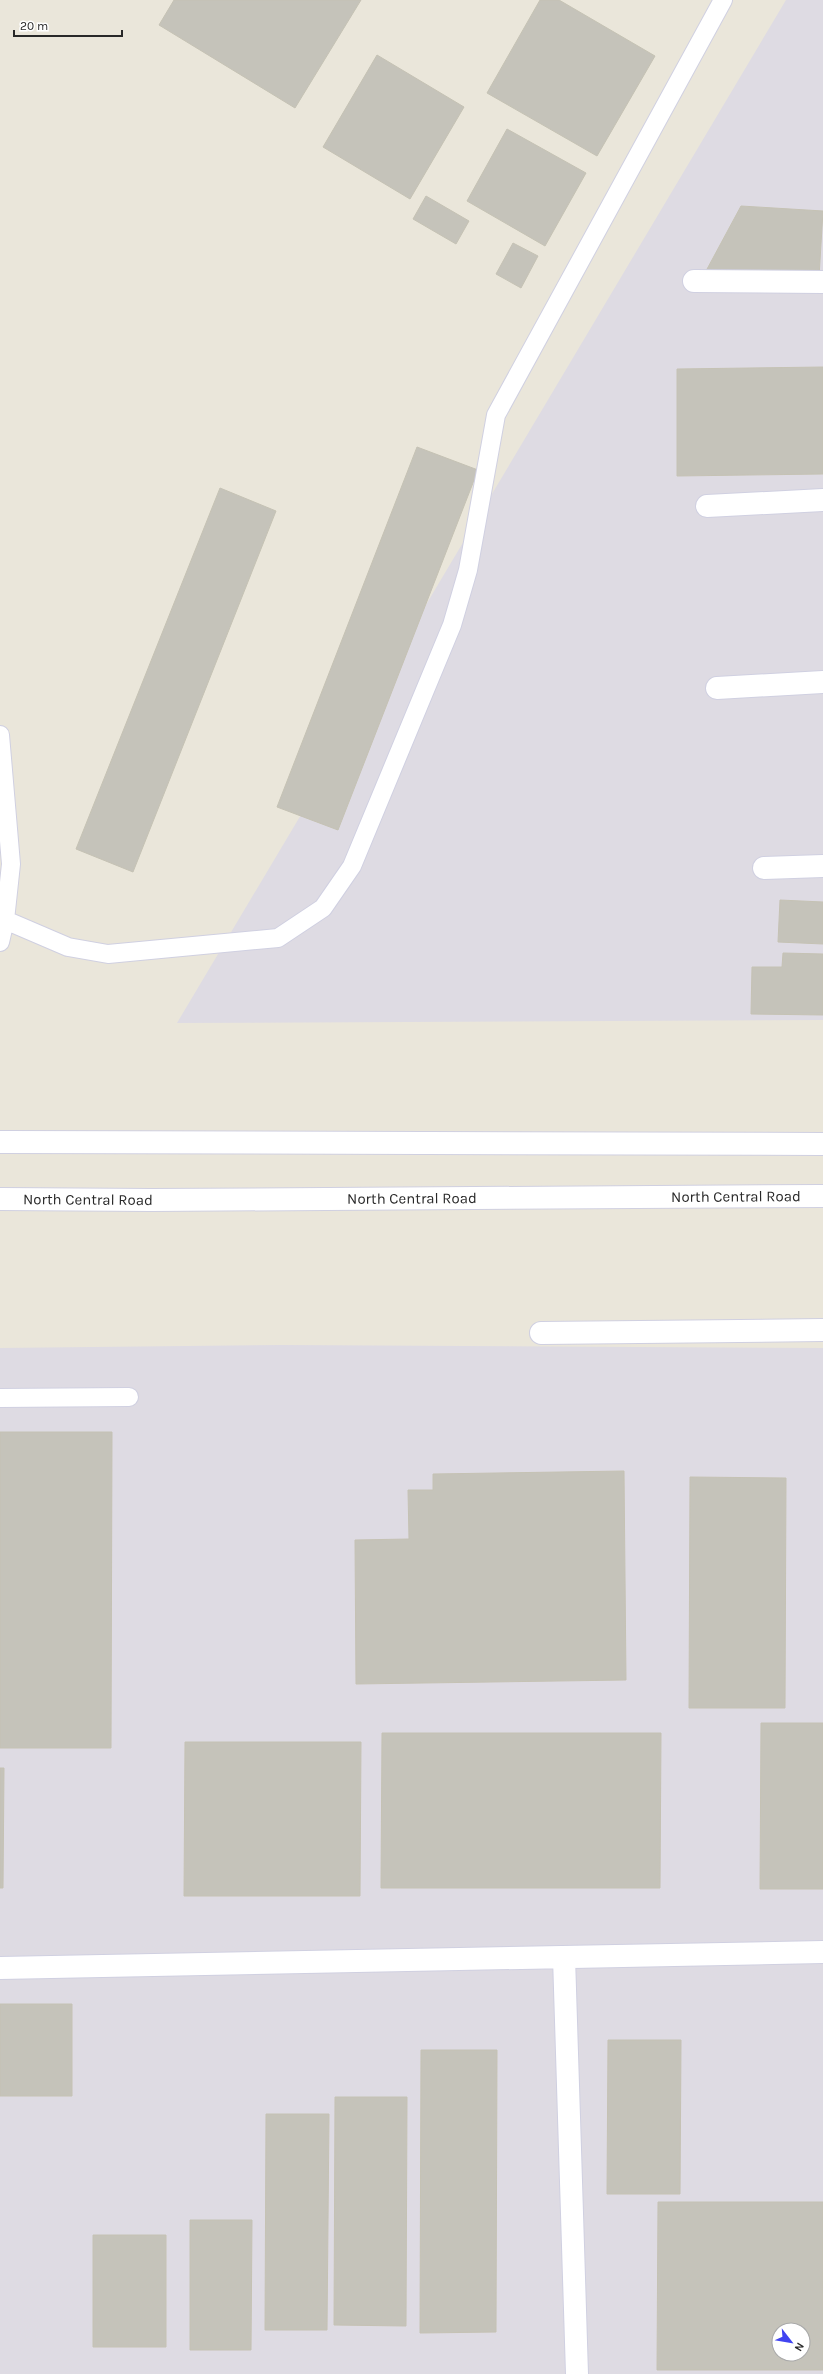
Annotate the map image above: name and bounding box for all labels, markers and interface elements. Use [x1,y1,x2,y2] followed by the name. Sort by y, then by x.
[14,12,122,38] scale bar
[20,19,48,33] text: 20 m
[671,1187,801,1206] street label: North Central Road
[347,1189,477,1208] street label: North Central Road
[23,1190,153,1209] street label: North Central Road
[771,2322,811,2362] north arrow
[792,2340,807,2354] text: N

